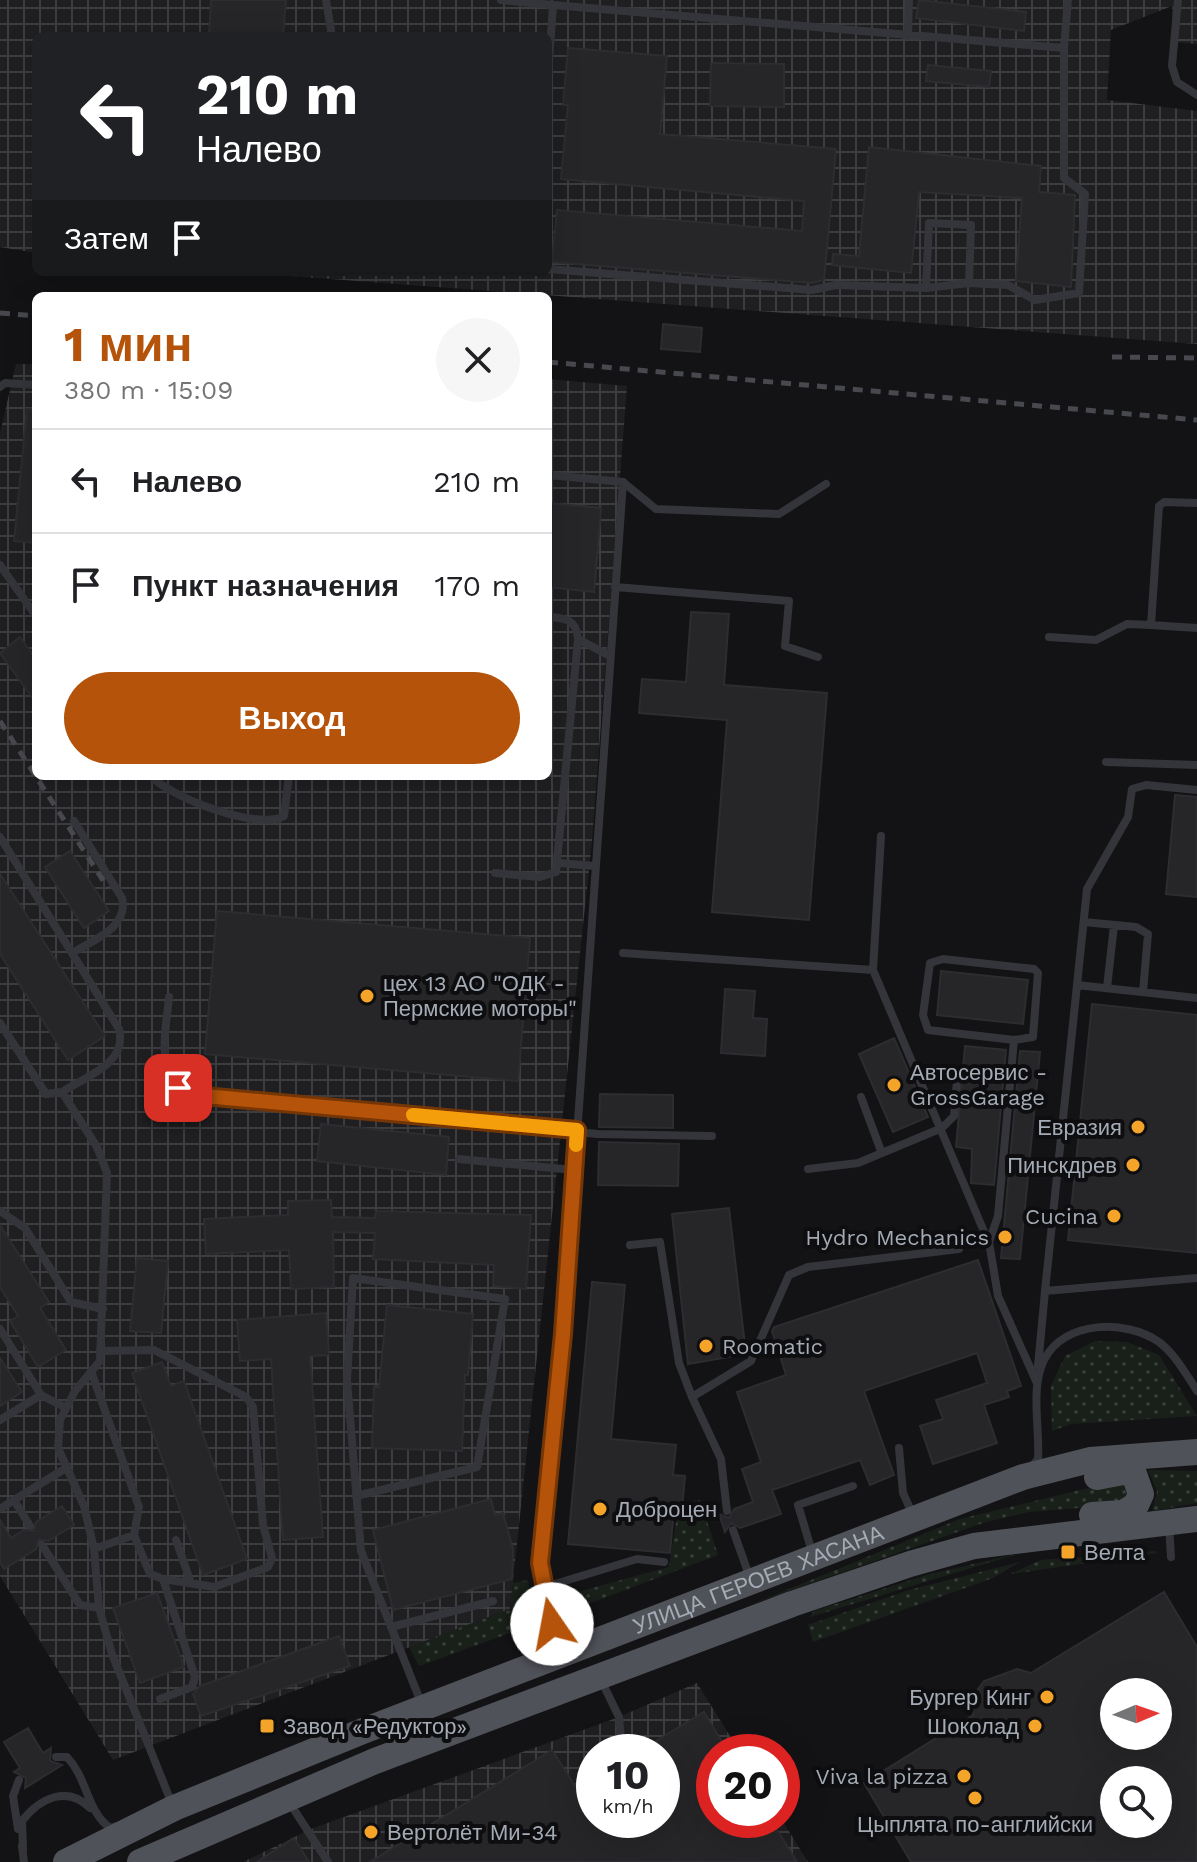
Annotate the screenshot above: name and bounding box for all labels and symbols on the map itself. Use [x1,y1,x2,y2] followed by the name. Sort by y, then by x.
[383,971,577,1021] place label: цех 13 АО "ОДК - Пермские моторы"
[358,987,376,1005] marker: цех 13 АО "ОДК - Пермские моторы"
[144,1054,212,1122] pin
[910,1060,1047,1110] place label: Автосервис - GrossGarage
[885,1076,903,1094] marker: Автосервис - GrossGarage
[1037,1115,1122,1140] place label: Евразия
[1129,1118,1147,1136] marker: Евразия
[1007,1153,1117,1178] place label: Пинскдрев
[1124,1156,1142,1174] marker: Пинскдрев
[1025,1204,1098,1229] place label: Cucina
[1105,1207,1123,1225] marker: Cucina
[805,1225,989,1250] place label: Hydro Mechanics
[996,1228,1014,1246] marker: Hydro Mechanics
[722,1334,823,1359] place label: Roomatic
[697,1337,715,1355] marker: Roomatic
[616,1497,717,1522] place label: Доброцен
[591,1500,609,1518] marker: Доброцен
[629,1519,887,1639] street label: УЛИЦА ГЕРОЕВ ХАСАНА
[1084,1540,1146,1565] place label: Велта
[1059,1543,1077,1561] marker: Велта
[510,1582,594,1666] position arrow
[1100,1678,1172,1750] north arrow
[909,1685,1031,1710] place label: Бургер Кинг
[1038,1688,1056,1706] marker: Бургер Кинг
[283,1714,467,1739] place label: Завод «Редуктор»
[927,1714,1019,1739] place label: Шоколад
[258,1717,276,1735] marker: Завод «Редуктор»
[1026,1717,1044,1735] marker: Шоколад
[696,1734,800,1838] speed limit sign: 20
[816,1764,948,1789] place label: Viva la pizza
[955,1767,973,1785] marker: Viva la pizza
[966,1789,984,1807] marker: Цыплята по-английски
[857,1812,1093,1837] place label: Цыплята по-английски
[387,1820,558,1845] place label: Вертолёт Ми-34
[362,1823,380,1841] marker: Вертолёт Ми-34

